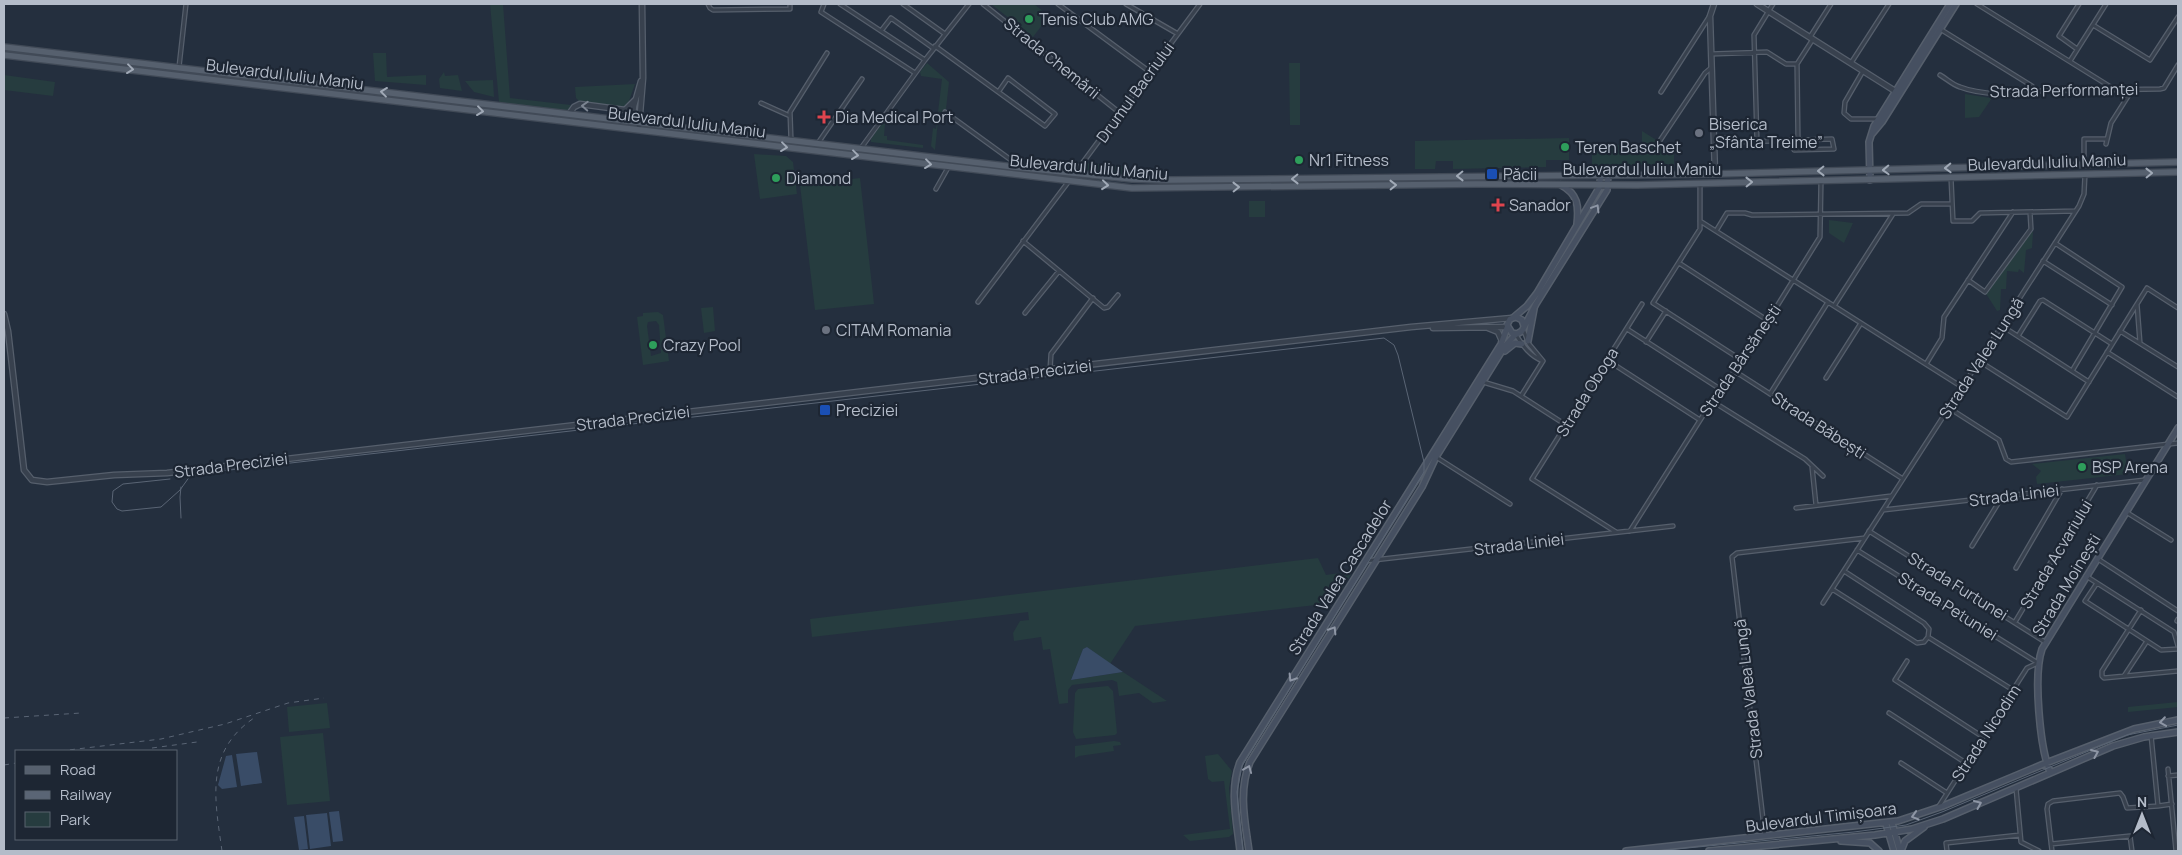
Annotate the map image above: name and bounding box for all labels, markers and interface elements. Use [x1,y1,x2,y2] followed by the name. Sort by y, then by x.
[1039,8,1153,30] place label: Tenis Club AMG
[999,12,1105,104] street label: Strada Chemării
[1023,13,1035,25] marker: Tenis Club AMG
[1091,37,1179,147] street label: Drumul Bacriului
[205,53,365,95] street label: Bulevardul Iuliu Maniu
[126,63,134,74] one-way arrow
[1990,78,2138,102] street label: Strada Performanței
[380,87,388,98] one-way arrow
[581,100,589,111] one-way arrow
[607,101,767,143] street label: Bulevardul Iuliu Maniu
[477,105,485,116] one-way arrow
[835,106,953,128] place label: Dia Medical Port
[817,110,831,124] marker: Dia Medical Port
[1709,113,1823,153] place label: Biserica „Sfânta Treime”
[1693,127,1705,139] marker: Biserica „Sfânta Treime”
[1575,136,1681,158] place label: Teren Baschet
[780,141,788,152] one-way arrow
[1559,141,1571,153] marker: Teren Baschet
[1967,148,2127,176] street label: Bulevardul Iuliu Maniu
[852,149,860,160] one-way arrow
[1009,149,1169,185] street label: Bulevardul Iuliu Maniu
[1309,149,1389,171] place label: Nr1 Fitness
[1293,154,1305,166] marker: Nr1 Fitness
[924,158,932,169] one-way arrow
[1563,158,1721,180] street label: Bulevardul Iuliu Maniu
[1944,162,1952,173] one-way arrow
[1503,163,1537,185] place label: Păcii
[1882,164,1890,175] one-way arrow
[1817,166,1825,177] one-way arrow
[786,167,851,189] place label: Diamond
[1485,167,1499,181] marker: Păcii
[2145,167,2153,178] one-way arrow
[1456,171,1464,181] one-way arrow
[770,172,782,184] marker: Diamond
[1291,174,1298,184] one-way arrow
[1745,177,1753,188] one-way arrow
[1101,179,1109,190] one-way arrow
[1389,180,1397,190] one-way arrow
[1232,182,1240,192] one-way arrow
[1509,194,1571,216] place label: Sanador
[1491,198,1505,212] marker: Sanador
[1589,205,1599,214] one-way arrow
[1933,293,2029,423] street label: Strada Valea Lungă
[1694,300,1786,420] street label: Strada Bârsănești
[836,319,951,341] place label: CITAM Romania
[820,324,832,336] marker: CITAM Romania
[663,334,741,356] place label: Crazy Pool
[647,339,659,351] marker: Crazy Pool
[1551,343,1623,441] street label: Strada Oboga
[977,354,1093,390] street label: Strada Preciziei
[1768,386,1870,464] street label: Strada Băbești
[836,399,898,421] place label: Preciziei
[575,400,691,436] street label: Strada Preciziei
[818,403,832,417] marker: Preciziei
[173,447,289,483] street label: Strada Preciziei
[2092,456,2168,478] place label: BSP Arena
[2076,461,2088,473] marker: BSP Arena
[1968,479,2060,511] street label: Strada Liniei
[1283,495,1397,659] street label: Strada Valea Cascadelor
[2015,495,2097,613] street label: Strada Acvariului
[1473,528,1565,560] street label: Strada Liniei
[2027,530,2105,640] street label: Strada Moinești
[1904,546,2012,626] street label: Strada Furtunei
[1894,567,2002,645] street label: Strada Petuniei
[1729,618,1767,760] street label: Strada Valea Lungă
[1327,627,1336,636] one-way arrow
[1288,673,1298,682] one-way arrow
[1946,680,2026,786] street label: Strada Nicodim
[2159,716,2167,727] one-way arrow
[2090,749,2099,760] one-way arrow
[15,750,178,840] legend
[60,759,96,780] text: Road
[1242,765,1252,773] one-way arrow
[60,784,112,805] text: Railway
[2117,790,2167,840] north arrow
[2137,792,2147,811] text: N
[1744,797,1898,837] street label: Bulevardul Timișoara
[1973,799,1982,810] one-way arrow
[60,809,90,830] text: Park
[1912,811,1920,821] one-way arrow

